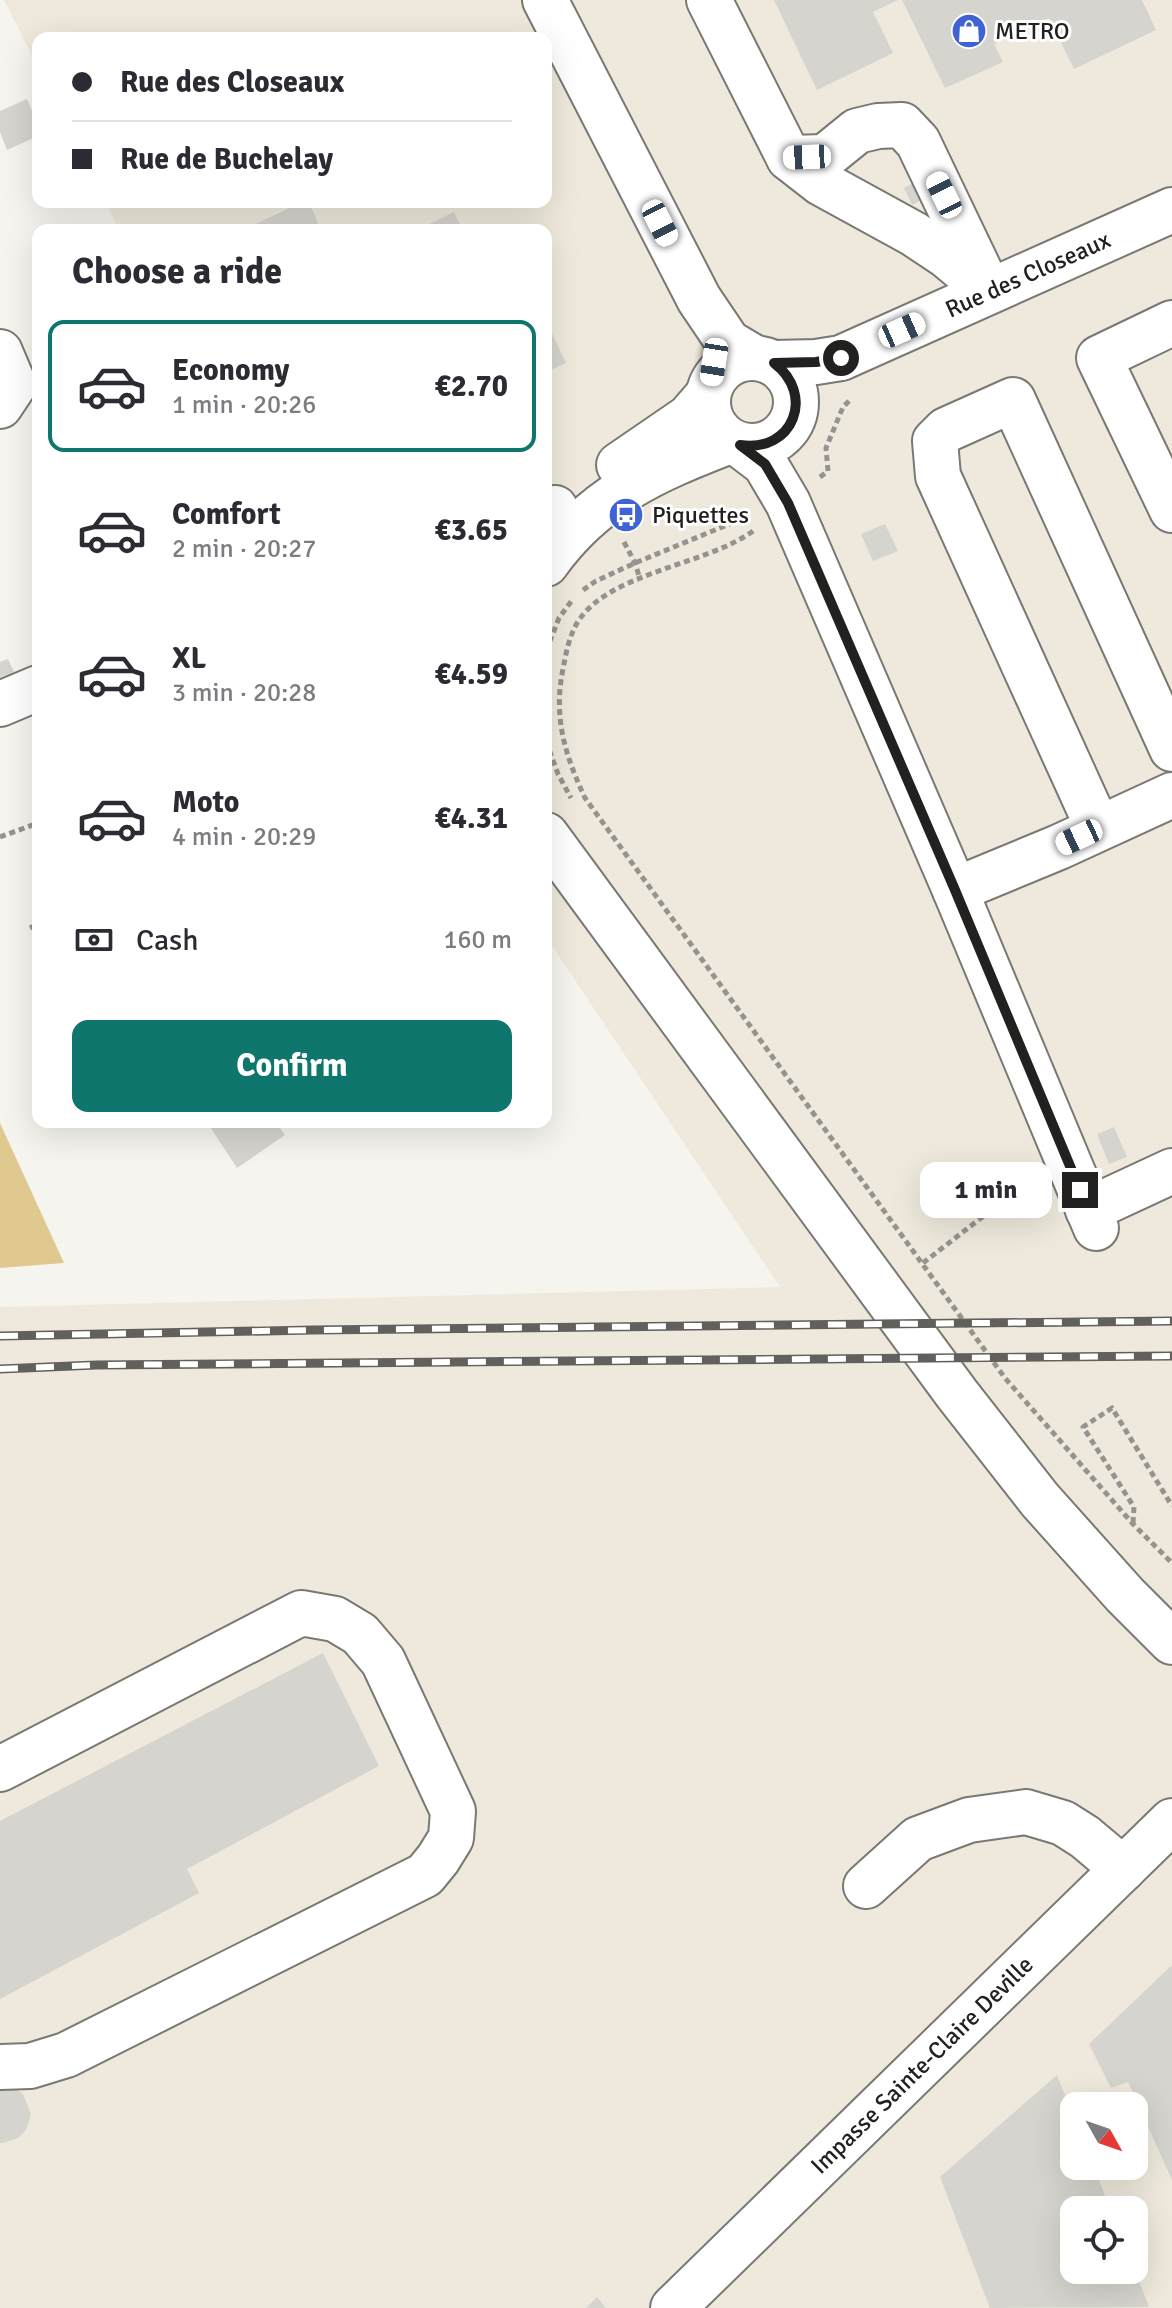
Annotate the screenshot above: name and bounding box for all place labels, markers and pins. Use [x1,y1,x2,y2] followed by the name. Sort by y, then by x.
[950,12,988,50] shop icon: METRO
[995,16,1070,46] place label: METRO
[607,496,645,534] bus stop icon: Piquettes
[652,500,749,530] place label: Piquettes

